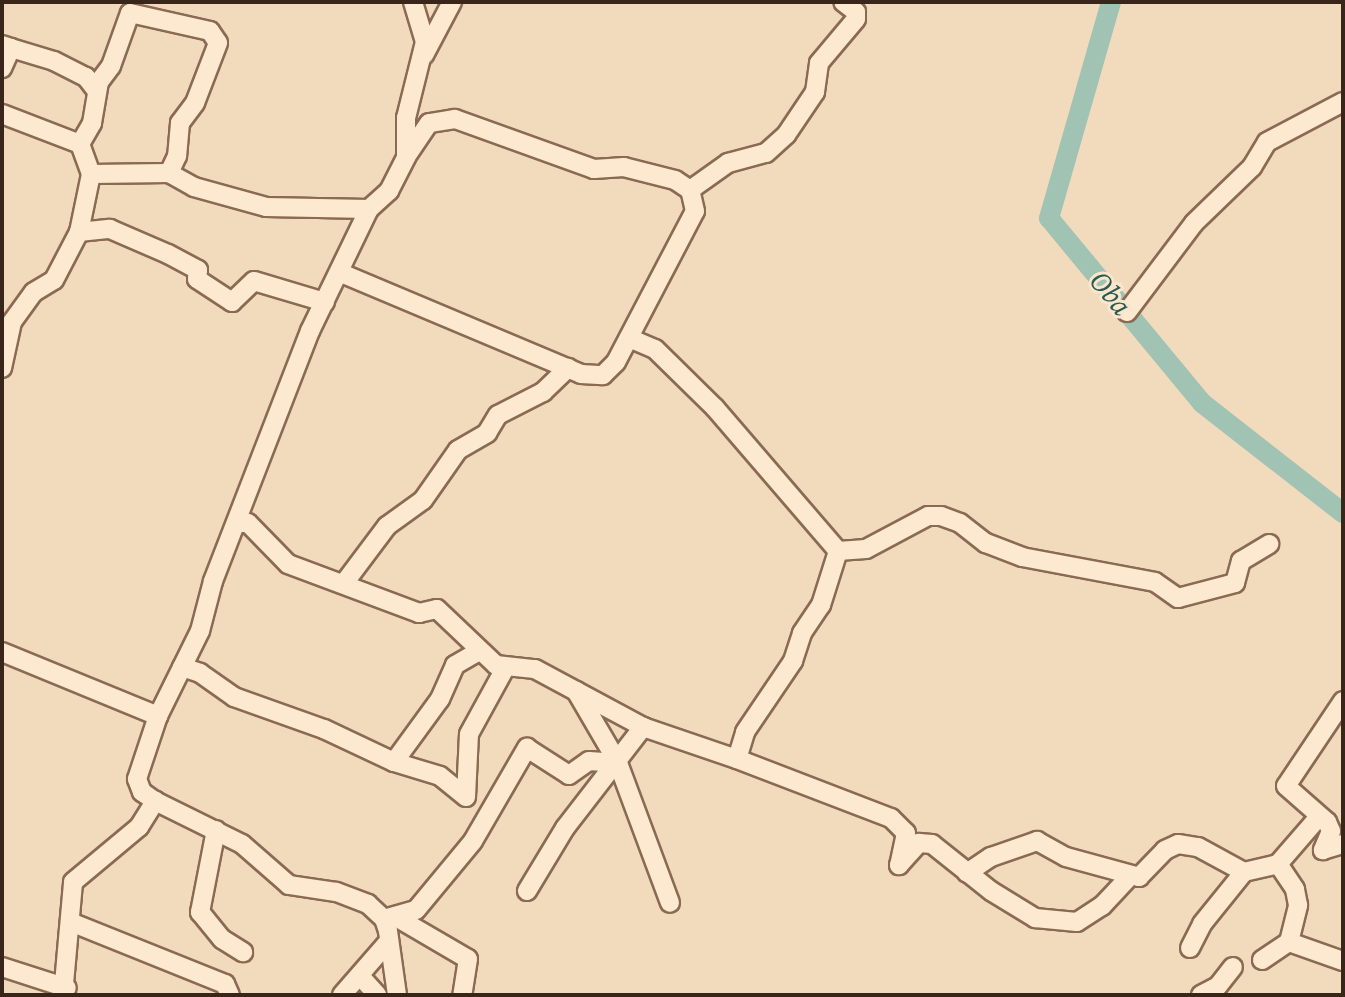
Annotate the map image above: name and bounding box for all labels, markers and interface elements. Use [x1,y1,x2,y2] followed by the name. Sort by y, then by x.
[1083,264,1139,322] water label: Oba

